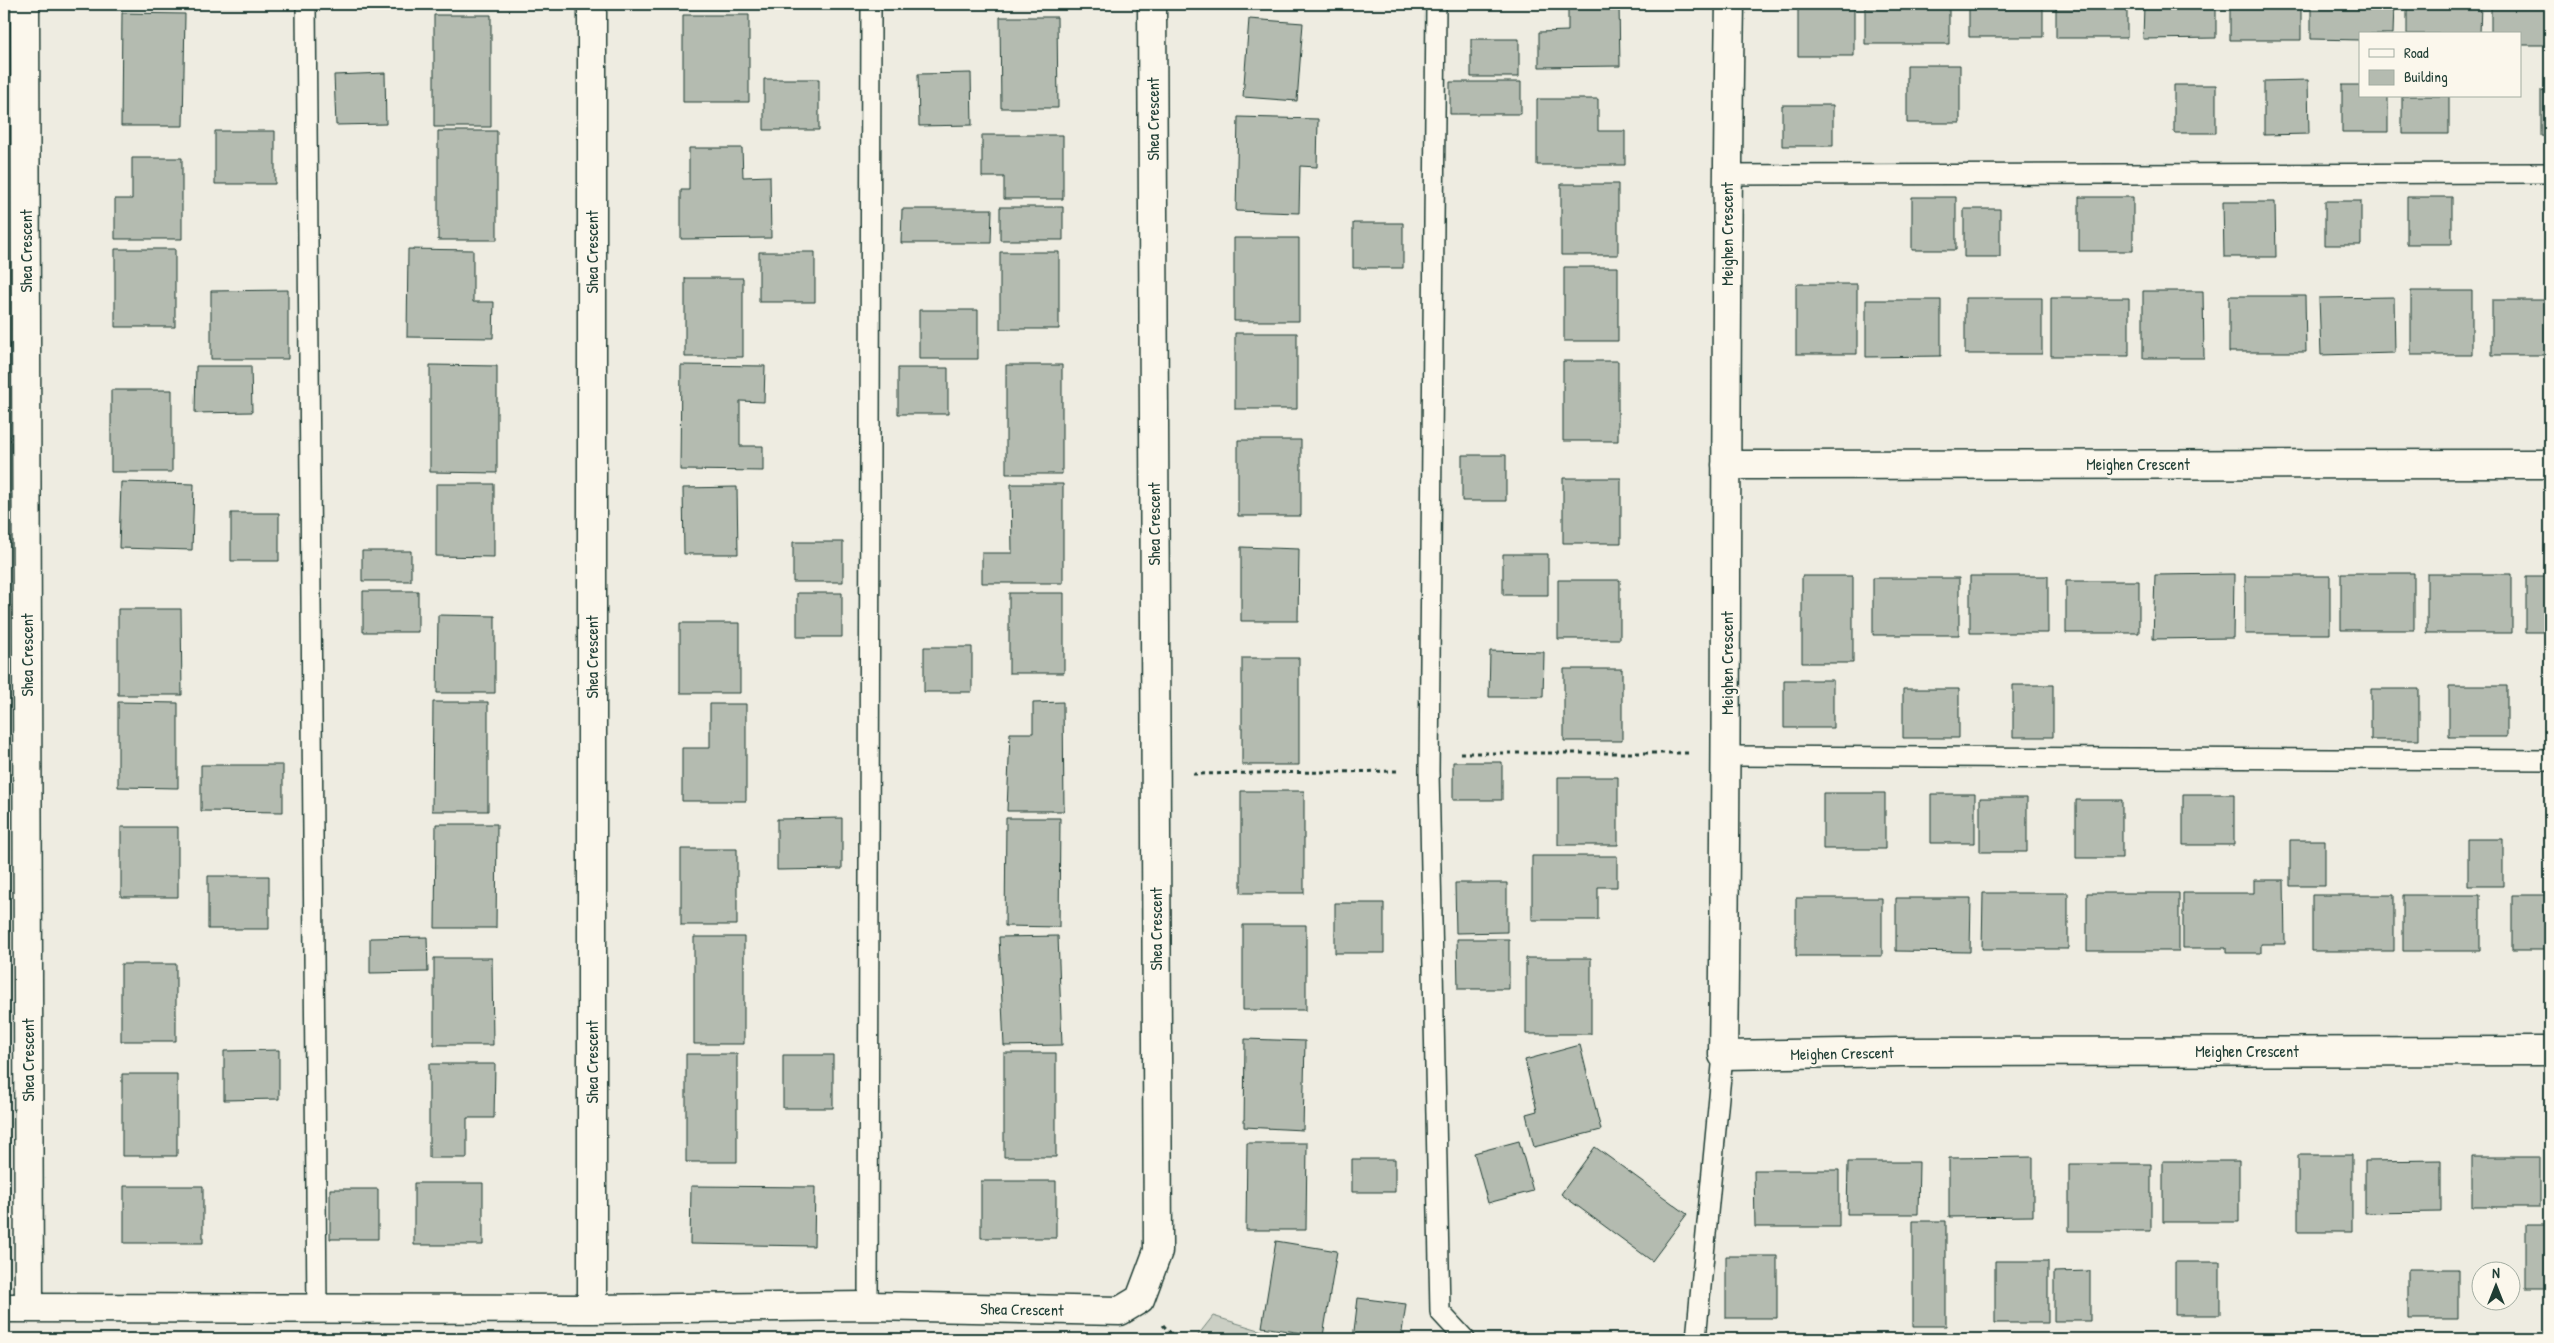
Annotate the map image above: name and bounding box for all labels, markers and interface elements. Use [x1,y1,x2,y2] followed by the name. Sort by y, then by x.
[2359,32,2522,98] legend
[2404,42,2429,63] text: Road
[2404,66,2448,87] text: Building
[1142,77,1164,161] street label: Shea Crescent
[1716,182,1738,286] street label: Meighen Crescent
[15,209,37,293] street label: Shea Crescent
[581,210,603,294] street label: Shea Crescent
[2086,453,2190,475] street label: Meighen Crescent
[1143,482,1165,566] street label: Shea Crescent
[1716,611,1738,715] street label: Meighen Crescent
[16,613,38,697] street label: Shea Crescent
[581,615,603,699] street label: Shea Crescent
[1145,887,1167,971] street label: Shea Crescent
[17,1018,39,1102] street label: Shea Crescent
[581,1020,603,1104] street label: Shea Crescent
[2195,1040,2299,1062] street label: Meighen Crescent
[1790,1041,1894,1065] street label: Meighen Crescent
[2472,1260,2522,1310] north arrow
[2492,1263,2500,1282] text: N
[980,1297,1064,1321] street label: Shea Crescent

